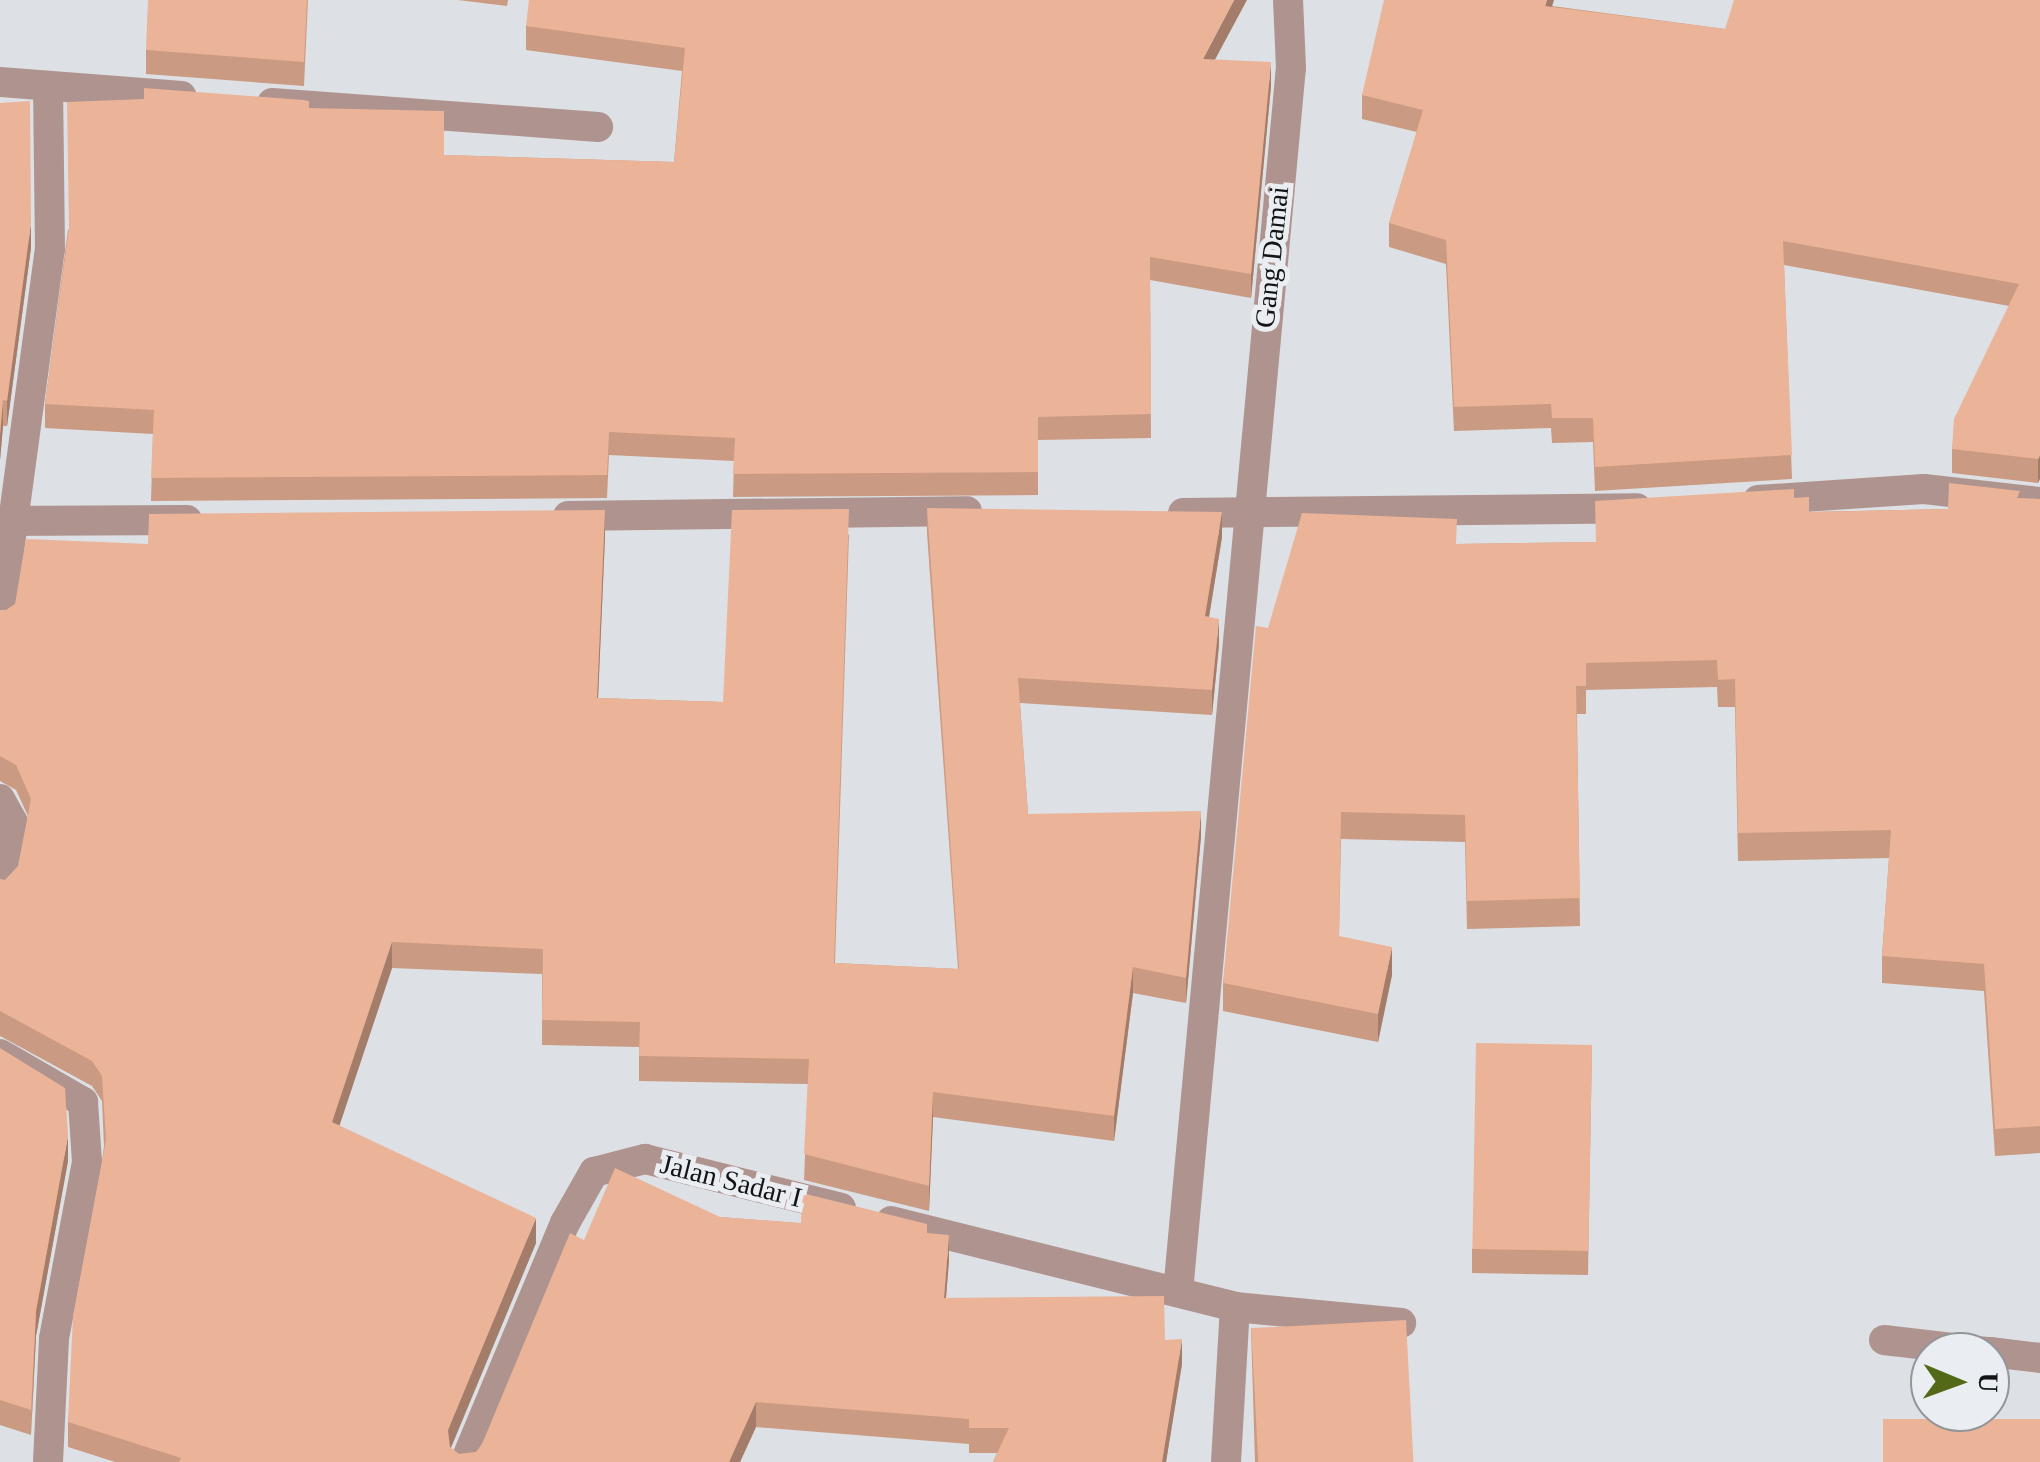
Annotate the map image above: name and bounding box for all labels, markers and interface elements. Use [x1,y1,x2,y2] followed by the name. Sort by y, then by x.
[1248,184,1296,330] street label: Gang Damai
[657,1147,805,1215] street label: Jalan Sadar I
[1910,1332,2010,1432] north arrow
[1973,1372,2004,1393] text: U

